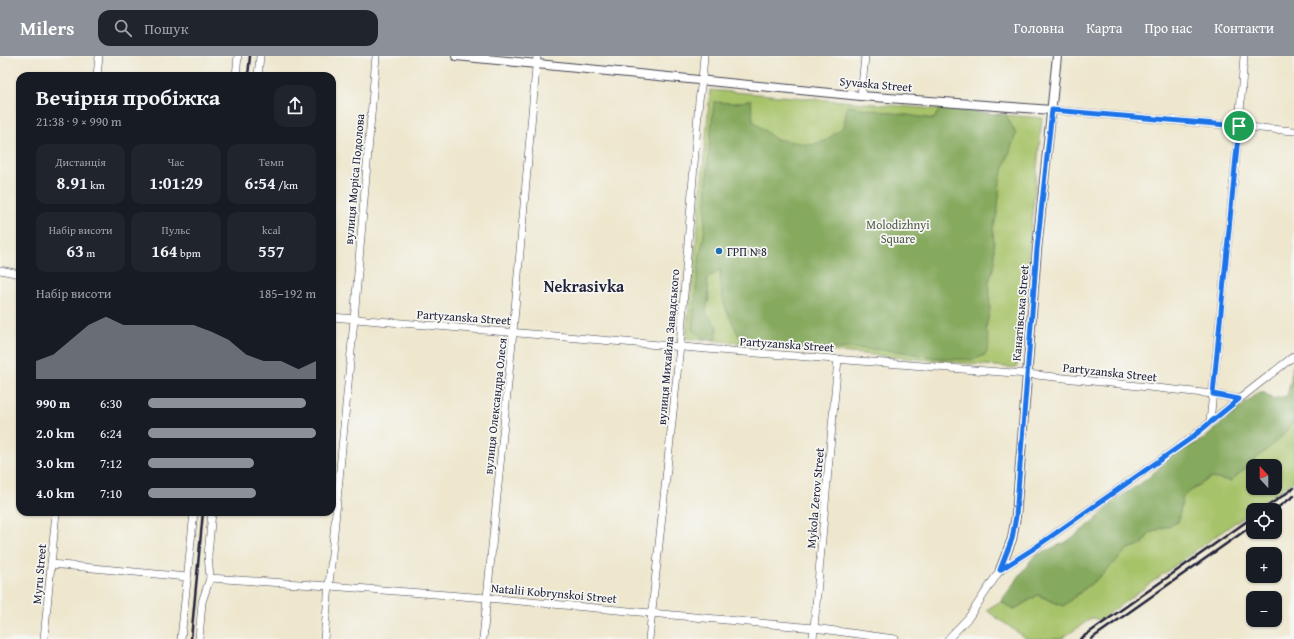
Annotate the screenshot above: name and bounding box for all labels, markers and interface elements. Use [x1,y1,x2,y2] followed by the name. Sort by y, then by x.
[98,10,378,46] search box
[20,14,74,42] text: Milers
[112,17,134,39] icon: search
[144,18,189,39] text: Пошук
[1014,18,1064,38] text: Головна
[1086,18,1122,38] text: Карта
[1144,18,1192,38] text: Про нас
[1214,18,1274,38] text: Контакти
[839,72,914,96] street label: Syvaska Street
[36,81,220,113] text: Вечірня пробіжка
[274,85,316,127] button: share
[1222,109,1256,143] pin
[36,112,122,131] text: 21:38 · 9 × 990 m
[340,113,368,245] street label: вулиця Моріса Подолова
[1228,115,1250,137] icon: arrive
[56,154,106,170] text: Дистанція
[168,154,184,170] text: Час
[259,154,284,170] text: Темп
[57,170,88,195] text: 8.91
[149,170,203,195] text: 1:01:29
[245,170,276,195] text: 6:54
[88,177,105,193] text: km
[276,177,298,193] text: /km
[866,216,930,247] park label: Molodіzhnyi Square
[49,222,113,238] text: Набір висоти
[162,222,190,238] text: Пульс
[262,222,281,238] text: kcal
[66,238,84,263] text: 63
[151,238,178,263] text: 164
[258,238,285,263] text: 557
[727,243,767,260] place label: ГРП №8
[84,245,95,261] text: m
[178,245,201,261] text: bpm
[714,246,724,256] marker: ГРП №8
[1007,263,1033,362] street label: Канатівська Street
[653,268,683,426] street label: вулиця Михайла Завадського
[544,274,625,298] district label: Nekrasivka
[36,284,112,303] text: Набір висоти
[259,284,316,303] text: 185–192 m
[416,305,512,329] street label: Partyzanska Street
[739,332,835,356] street label: Partyzanska Street
[479,337,511,475] street label: вулиця Олександра Олеся
[1062,359,1159,385] street label: Partyzanska Street
[36,394,70,413] text: 990 m
[100,394,122,413] text: 6:30
[36,424,75,443] text: 2.0 km
[100,424,122,443] text: 6:24
[802,446,828,549] street label: Mykola Zerov Street
[36,454,75,473] text: 3.0 km
[100,454,122,473] text: 7:12
[1246,459,1282,495] north arrow
[1246,459,1282,627] map controls
[36,484,75,503] text: 4.0 km
[100,484,122,503] text: 7:10
[1246,503,1282,539] button: locate
[28,542,50,605] street label: Myru Street
[1246,547,1282,583] button: +
[490,579,618,607] street label: Natalii Kobrynskoi Street
[1246,591,1282,627] button: −

